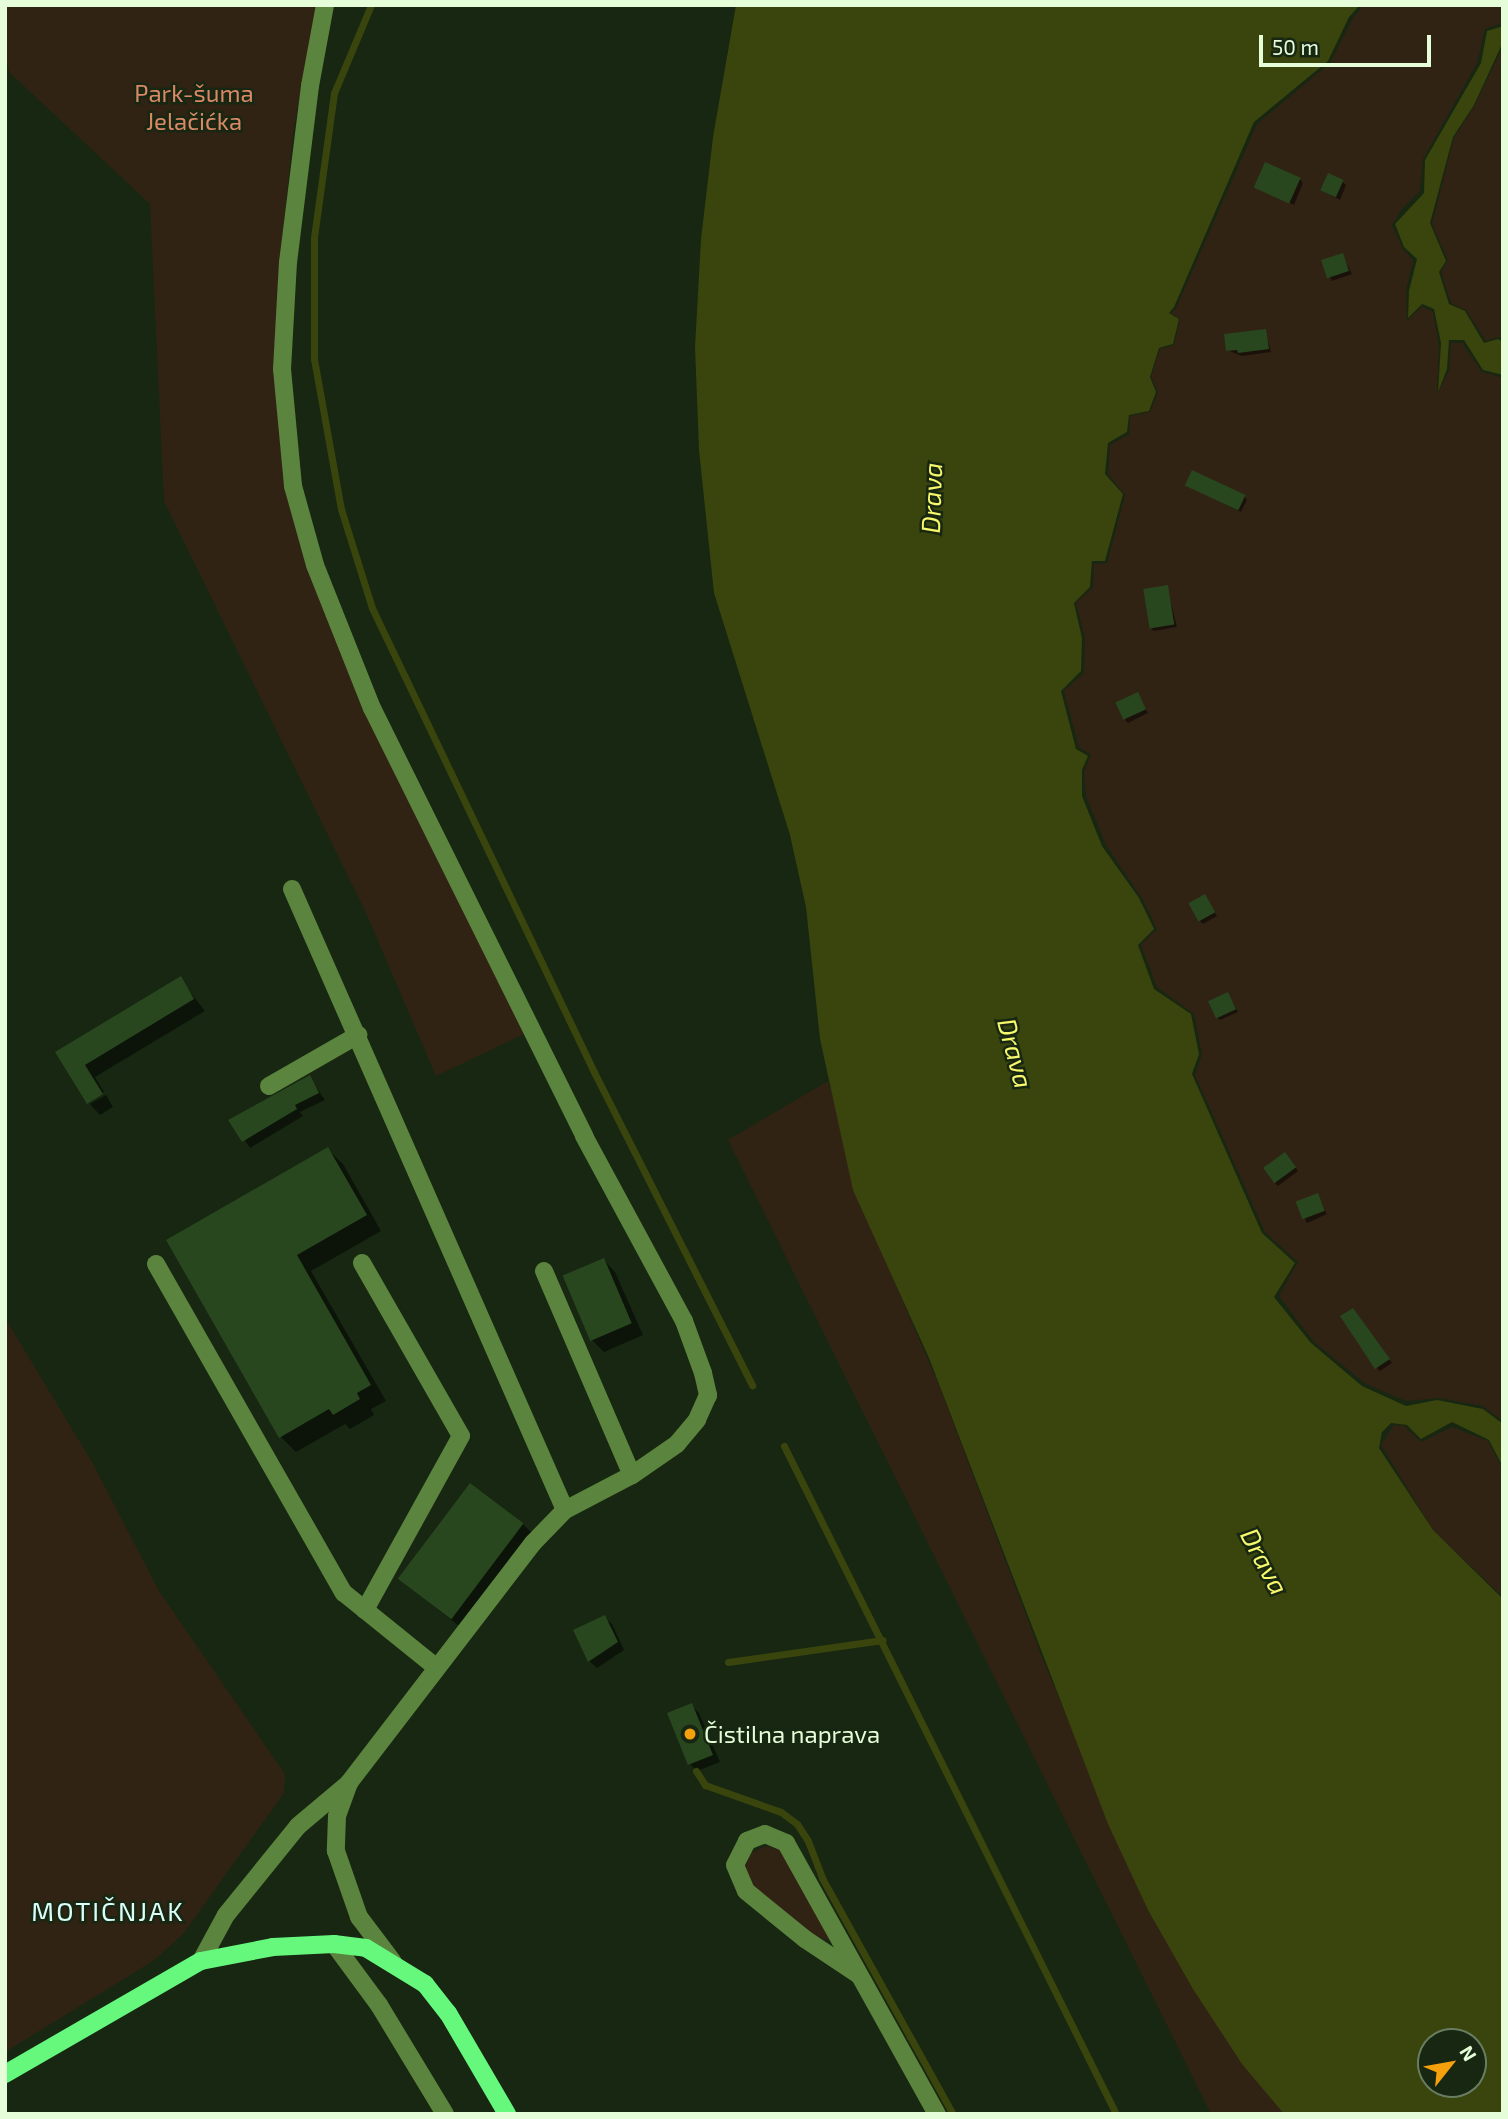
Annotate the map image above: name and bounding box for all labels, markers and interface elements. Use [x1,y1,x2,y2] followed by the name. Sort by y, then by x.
[1263,21,1434,65] scale bar
[1272,34,1319,59] text: 50 m
[134,79,254,135] park label: Park-šuma Jelačićka
[914,462,948,534] water label: Drava
[992,1015,1040,1091] water label: Drava
[1235,1522,1295,1600] water label: Drava
[704,1720,880,1748] place label: Čistilna naprava
[682,1726,698,1742] marker: Čistilna naprava
[32,1895,184,1927] district label: MOTIČNJAK
[1417,2028,1487,2098] north arrow
[1455,2041,1482,2065] text: N

